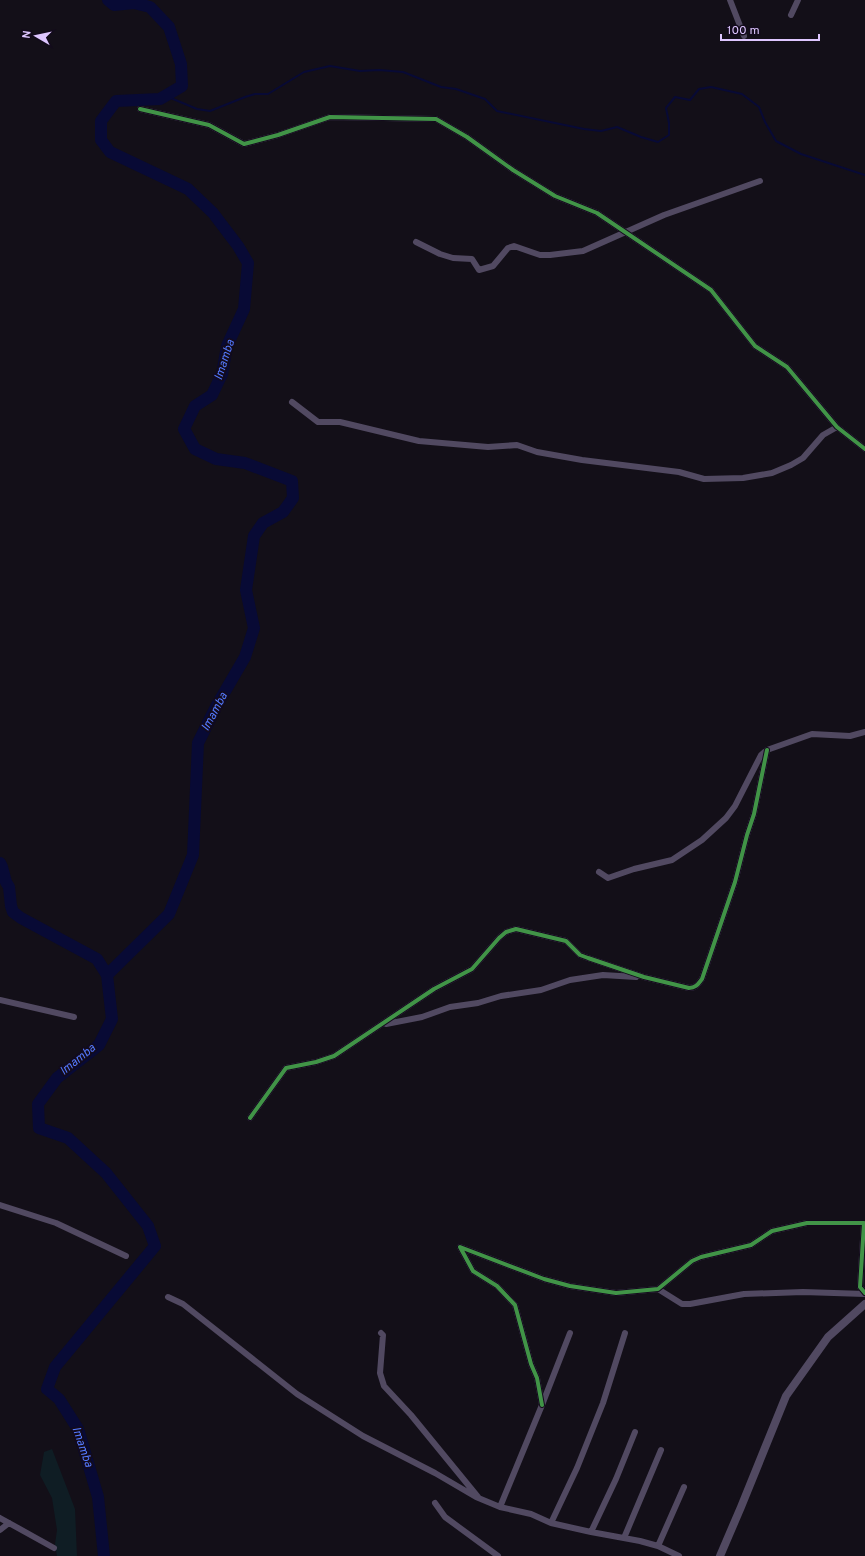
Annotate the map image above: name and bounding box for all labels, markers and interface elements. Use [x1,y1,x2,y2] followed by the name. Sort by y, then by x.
[16,16,56,56] north arrow
[721,16,819,42] scale bar
[727,23,760,39] text: 100 m
[20,30,35,40] text: N
[211,337,239,382] water label: Imamba
[198,689,232,734] water label: Imamba
[57,1040,100,1079] water label: Imamba
[68,1425,97,1470] water label: Imamba

